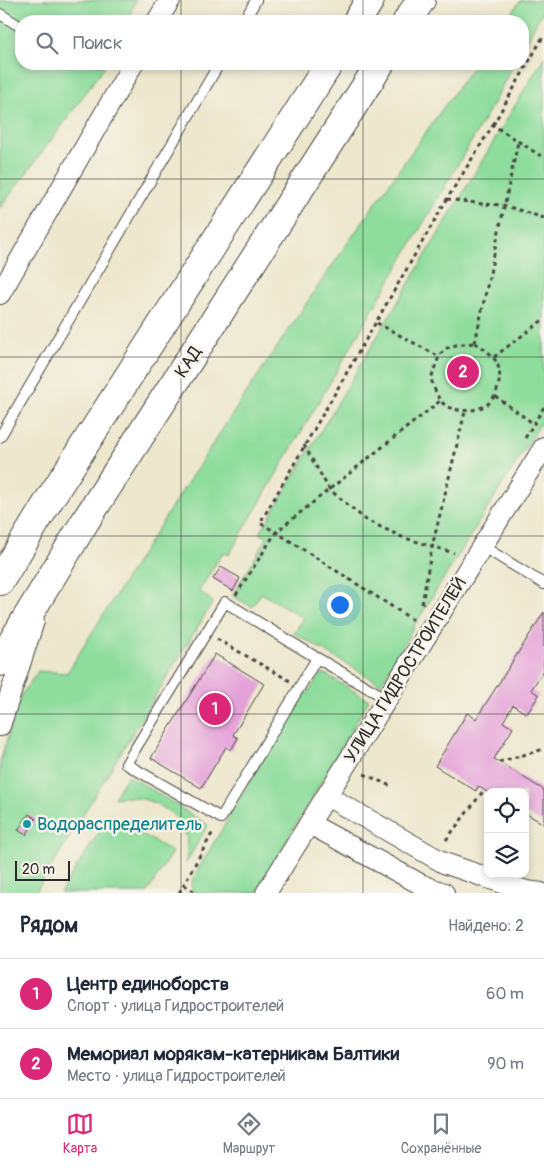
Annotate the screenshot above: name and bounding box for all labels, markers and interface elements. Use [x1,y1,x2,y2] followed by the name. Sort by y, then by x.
[15,15,529,70] search box
[33,29,61,57] icon: search
[73,31,123,55] text: Поиск
[170,342,207,382] street label: КАД
[447,353,479,391] pin: 2
[339,573,472,767] street label: УЛИЦА ГИДРОСТРОИТЕЛЕЙ
[327,592,353,618] your location
[199,690,231,728] pin: 1
[484,788,529,878] map controls
[484,788,529,833] button: locate
[37,813,203,836] place label: Водораспределитель
[21,818,33,830] marker: Водораспределитель
[484,833,529,878] button: layers
[15,858,70,881] scale bar
[22,861,55,878] text: 20 m
[20,912,78,939] text: Рядом
[448,916,524,936] text: Найдено: 2
[67,972,229,996] text: Центр единоборств
[33,984,39,1004] text: 1
[486,984,524,1004] text: 60 m
[67,996,284,1016] text: Спорт · улица Гидростроителей
[67,1042,399,1066] text: Мемориал морякам-катерникам Балтики
[32,1054,40,1074] text: 2
[487,1054,524,1074] text: 90 m
[67,1066,286,1086] text: Место · улица Гидростроителей
[63,1110,97,1157] tab: Карта
[223,1110,275,1157] tab: Маршрут
[401,1110,481,1157] tab: Сохранённые

